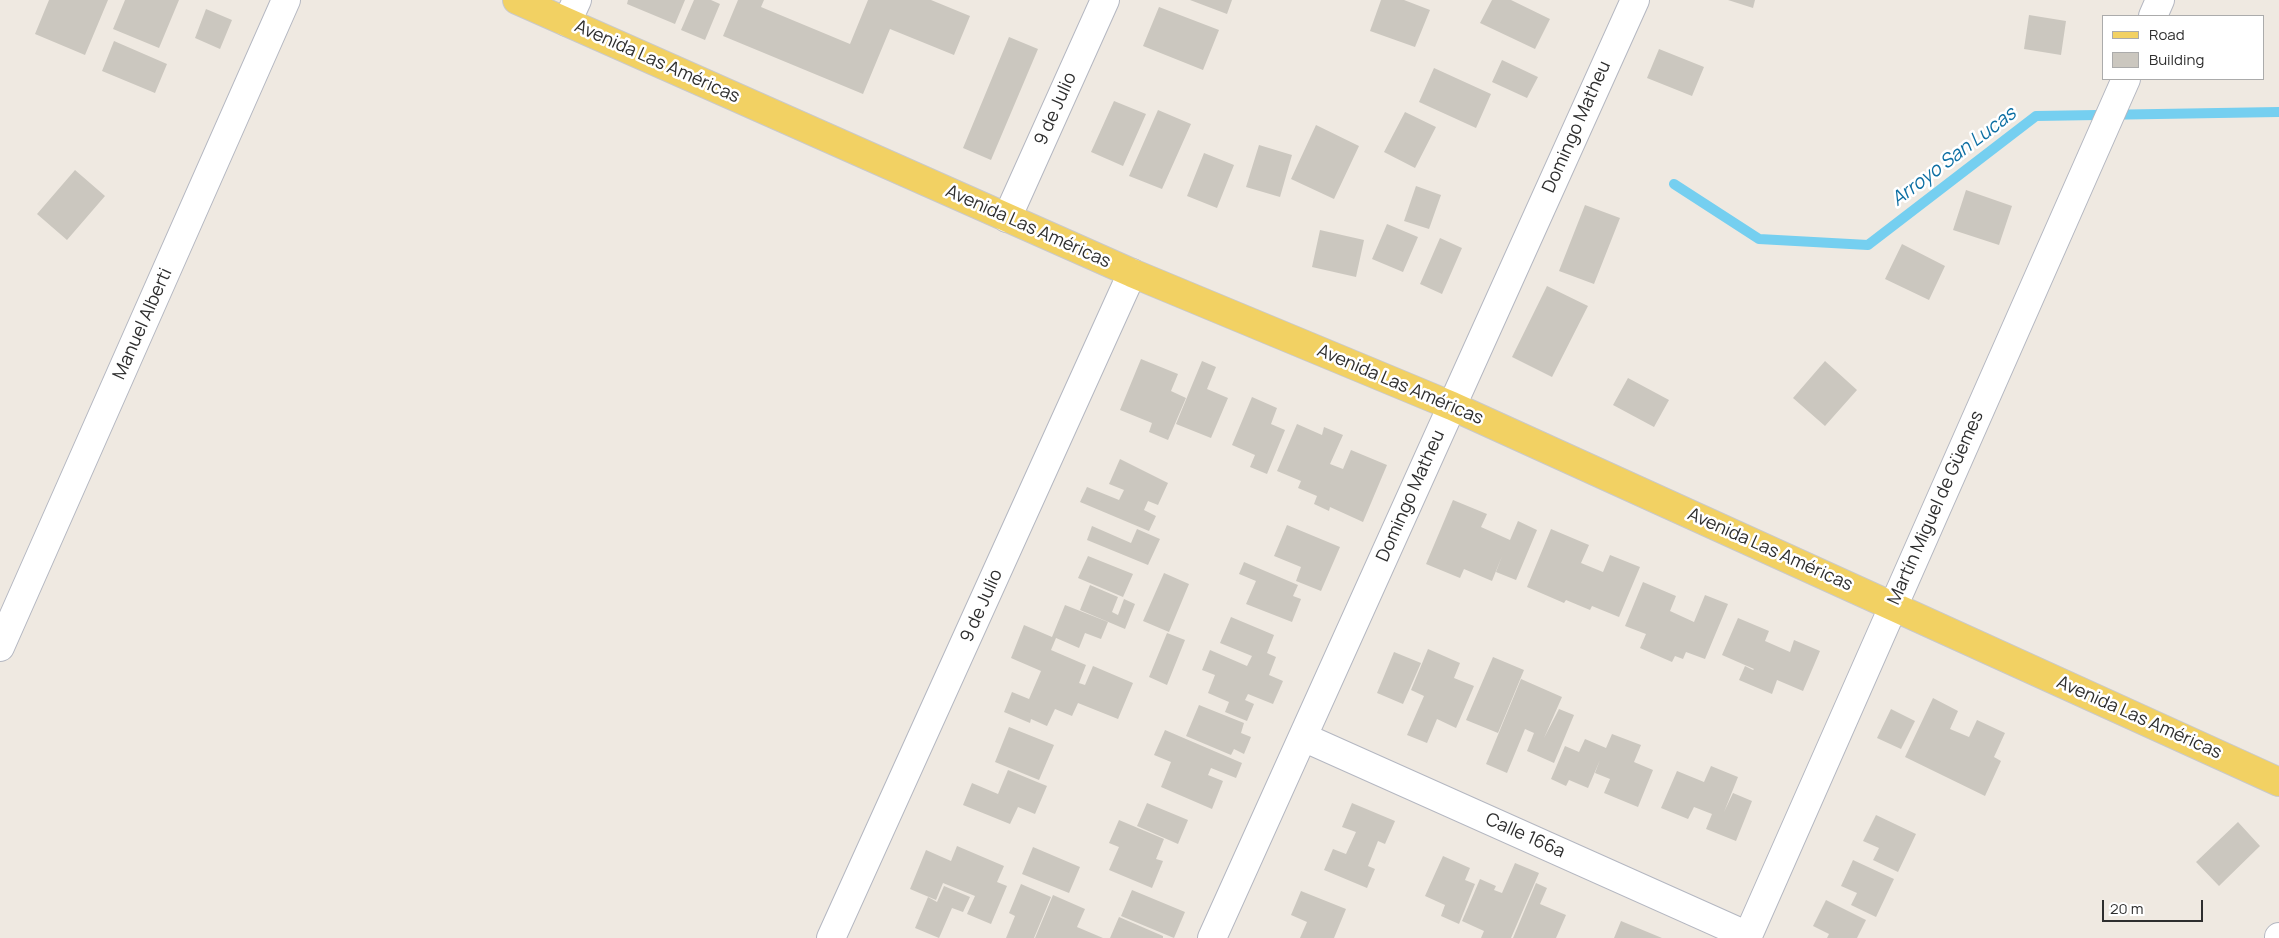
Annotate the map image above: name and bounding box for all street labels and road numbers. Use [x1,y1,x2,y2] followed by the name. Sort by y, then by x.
[571,16,743,108] street label: Avenida Las Américas
[1538,58,1616,196] street label: Domingo Matheu
[1030,69,1082,149] street label: 9 de Julio
[942,181,1114,273] street label: Avenida Las Américas
[109,265,177,383] street label: Manuel Alberti
[1314,340,1486,430] street label: Avenida Las Américas
[1883,408,1989,608] street label: Martín Miguel de Güemes
[1372,427,1450,565] street label: Domingo Matheu
[1684,504,1856,596] street label: Avenida Las Américas
[956,566,1008,646] street label: 9 de Julio
[2053,672,2225,764] street label: Avenida Las Américas
[1482,809,1568,863] street label: Calle 166a

